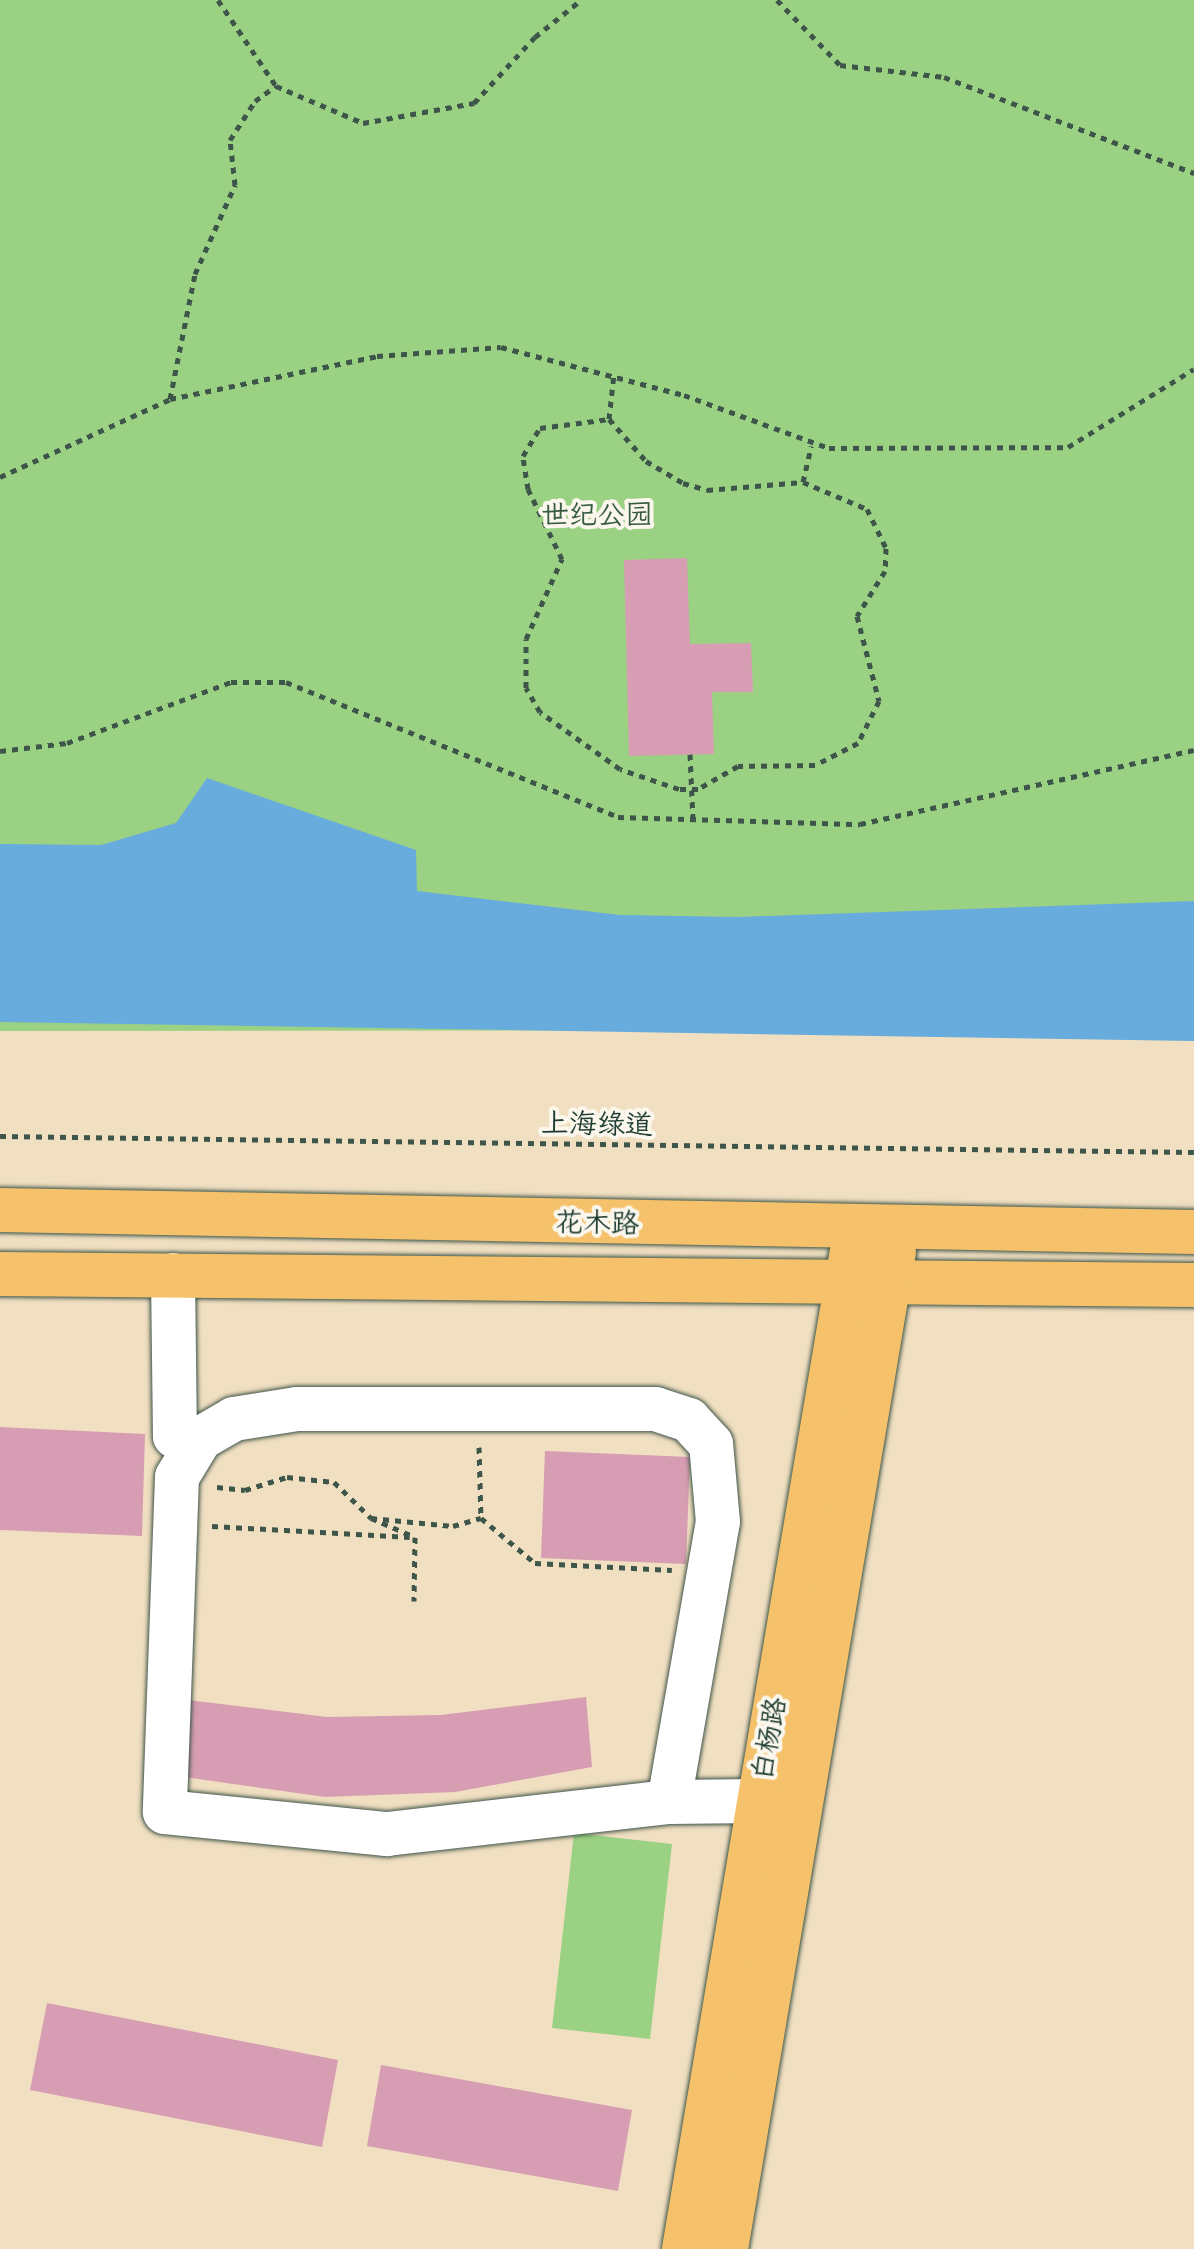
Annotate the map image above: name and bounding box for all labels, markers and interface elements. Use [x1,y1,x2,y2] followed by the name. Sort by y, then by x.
[541,498,653,532] park label: 世纪公园
[541,1106,653,1142] street label: 上海绿道
[555,1205,639,1241] street label: 花木路
[745,1695,793,1783] street label: 白杨路

